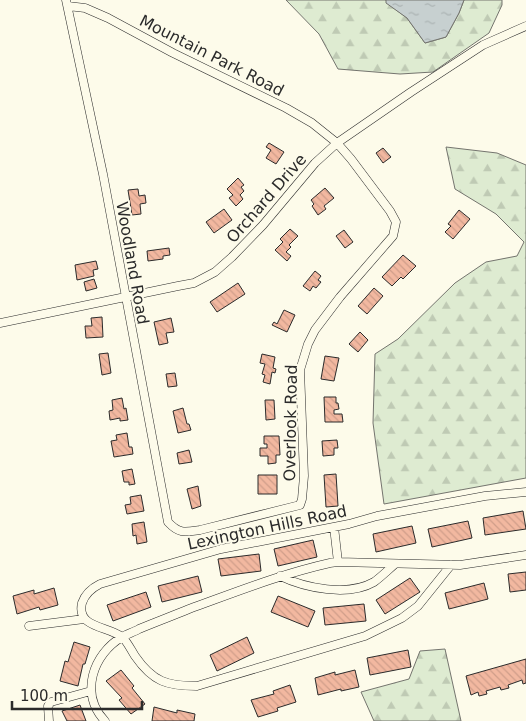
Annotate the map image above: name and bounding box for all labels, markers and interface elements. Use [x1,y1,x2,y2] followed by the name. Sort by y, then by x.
[136,11,287,100] street label: Mountain Park Road
[223,150,310,247] street label: Orchard Drive
[112,200,153,326] street label: Woodland Road
[280,364,301,482] street label: Overlook Road
[186,501,349,554] street label: Lexington Hills Road
[12,678,142,710] scale bar
[20,687,68,705] text: 100 m

